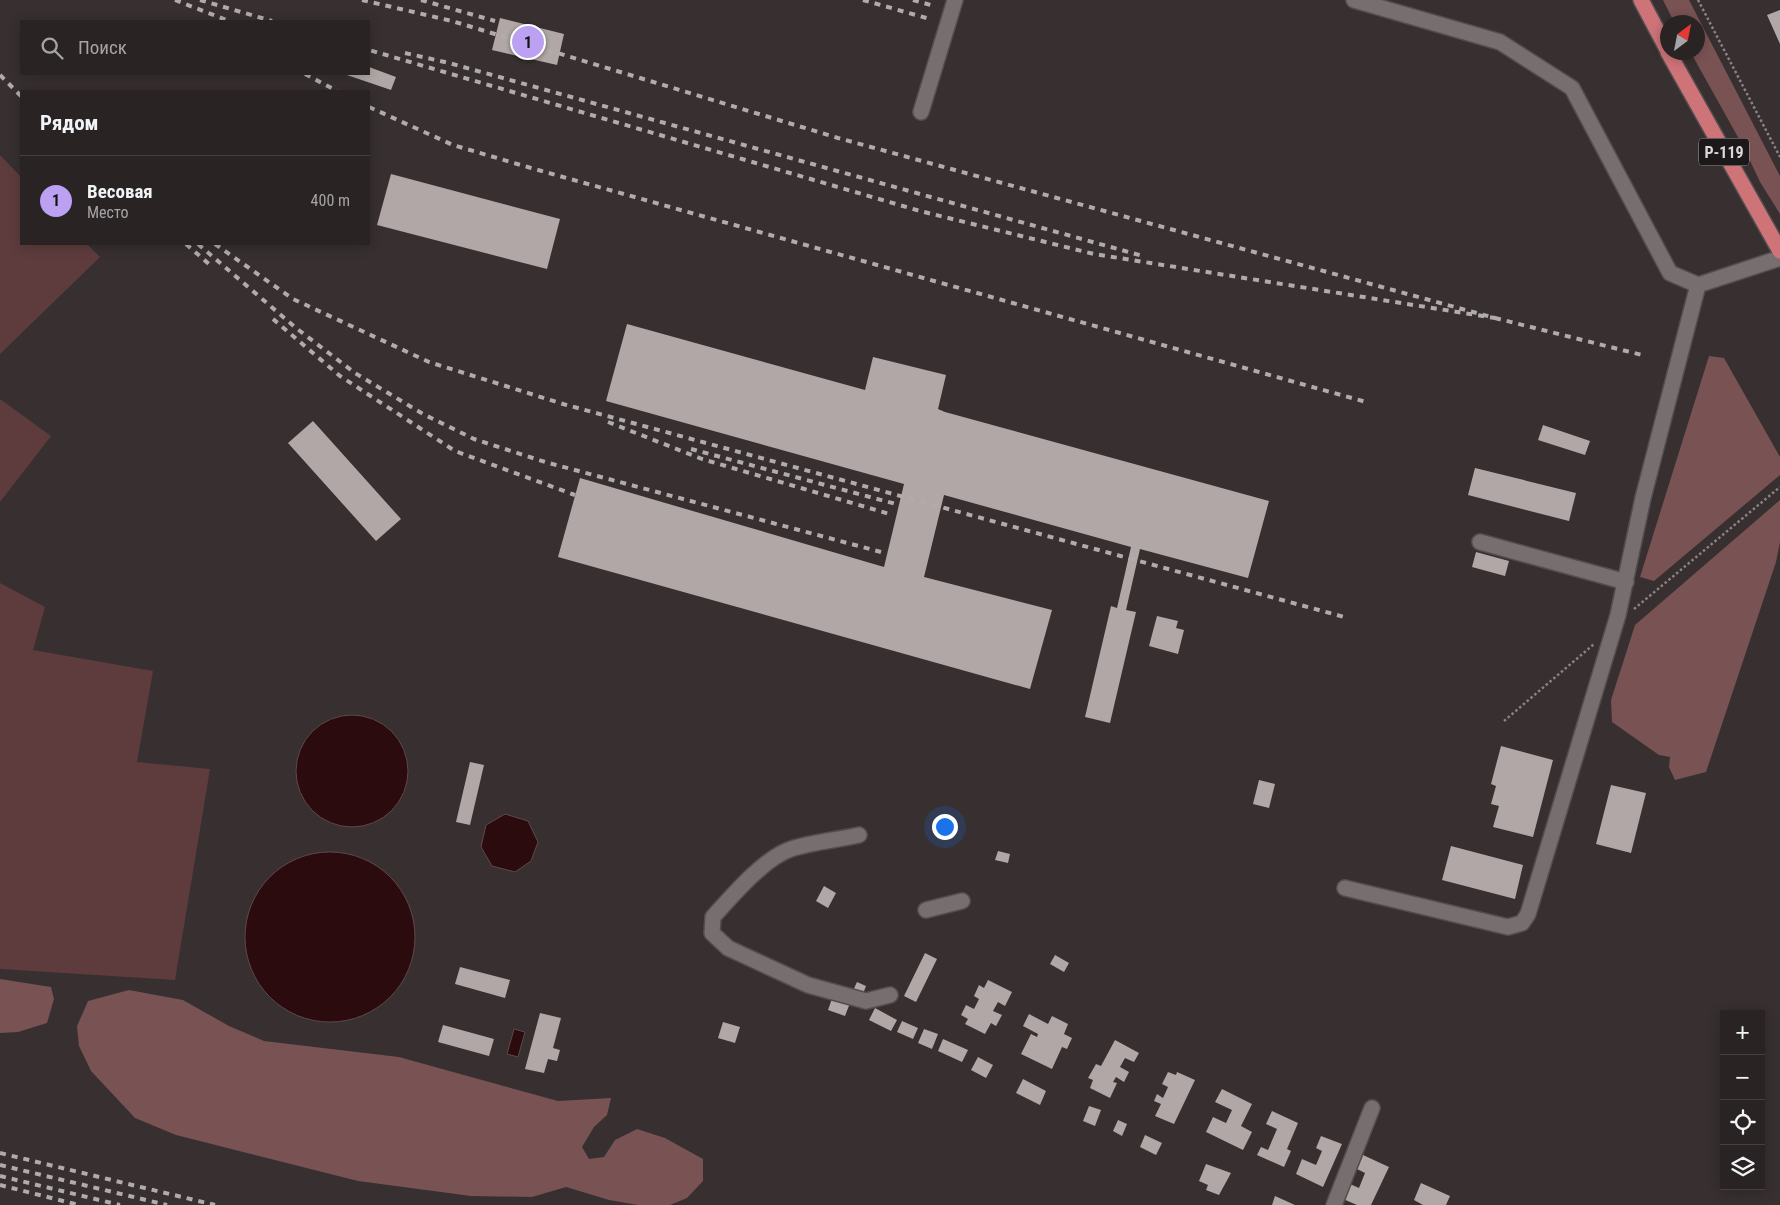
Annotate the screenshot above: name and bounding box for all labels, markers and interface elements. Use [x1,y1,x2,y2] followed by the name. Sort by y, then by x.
[1660,15,1705,60] north arrow
[20,20,370,75] search box
[512,23,544,61] pin: 1
[38,34,66,62] icon: search
[78,36,127,59] text: Поиск
[40,111,99,135] text: Рядом
[1699,138,1749,166] road number: Р-119
[87,180,153,203] text: Весовая
[52,191,60,210] text: 1
[311,191,350,210] text: 400 m
[87,203,128,222] text: Место
[932,814,958,840] your location
[1720,1010,1765,1190] map controls
[1720,1010,1765,1055] button: +
[1720,1055,1765,1100] button: −
[1720,1100,1765,1145] button: locate
[1720,1145,1765,1190] button: layers

